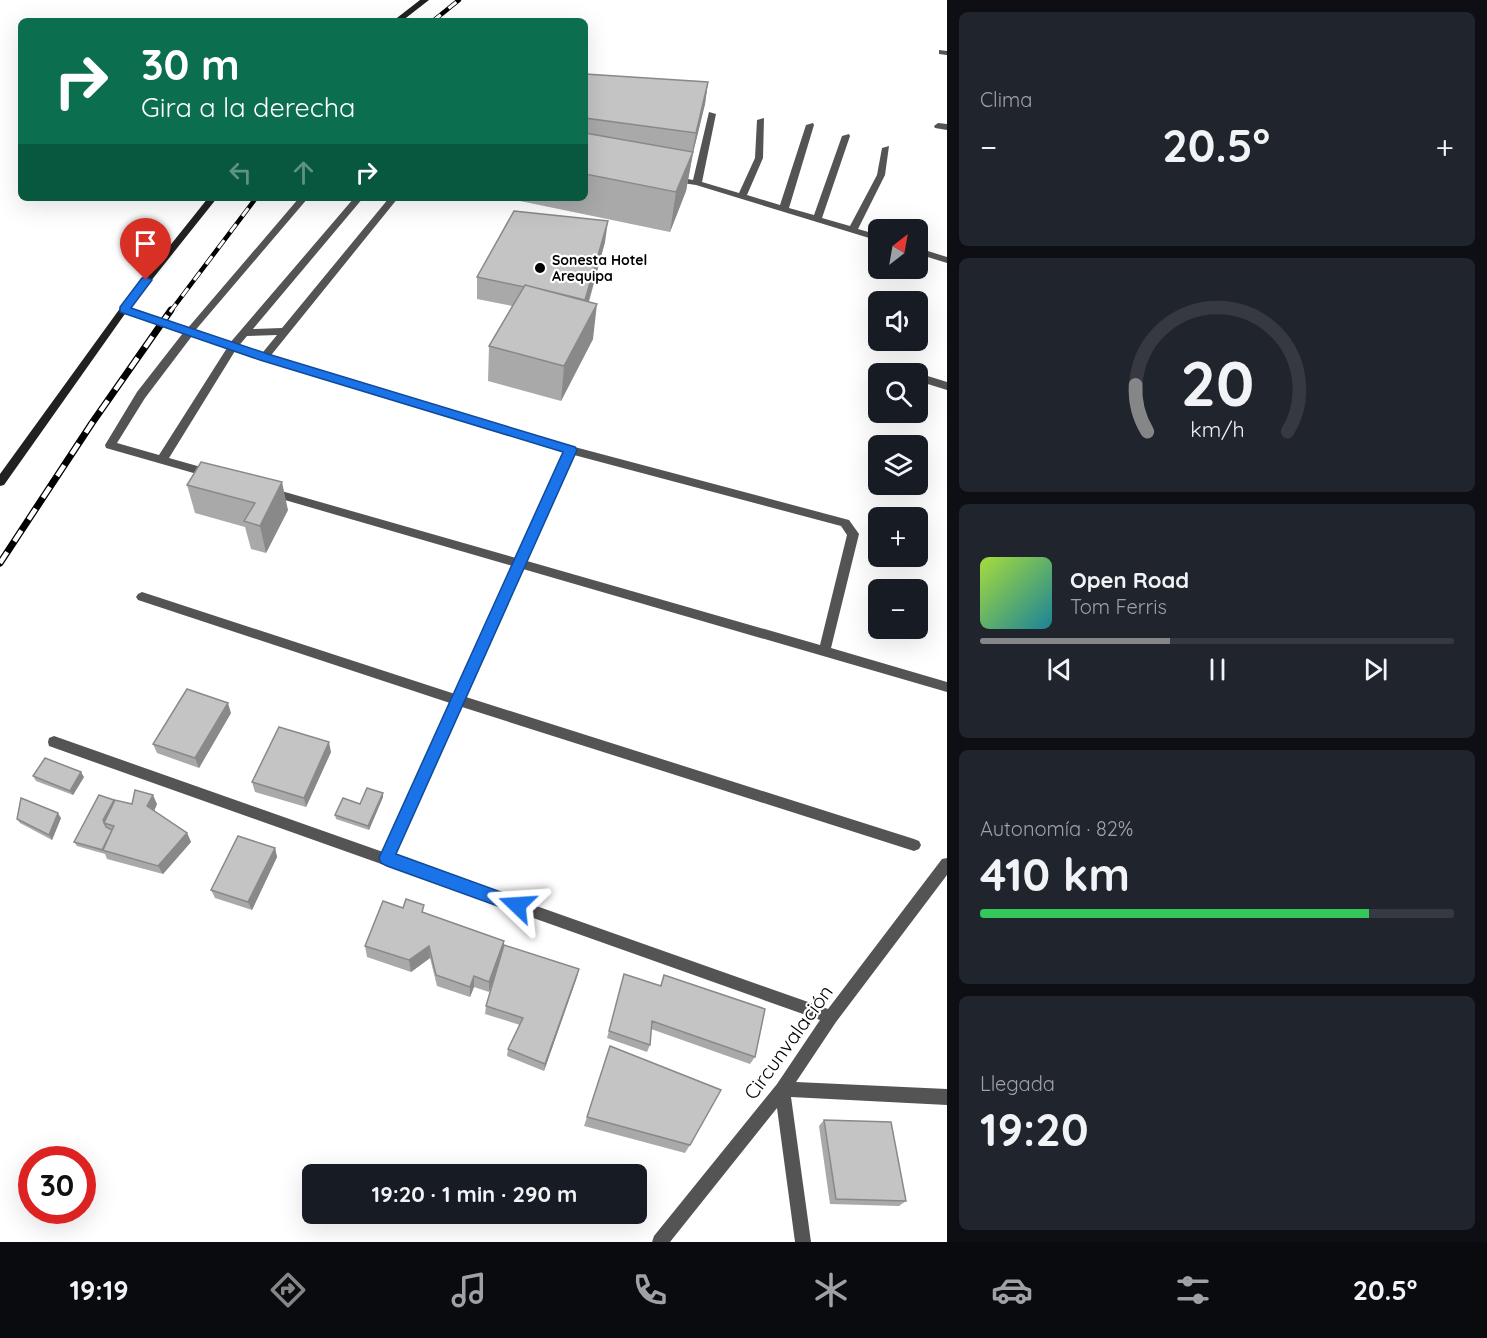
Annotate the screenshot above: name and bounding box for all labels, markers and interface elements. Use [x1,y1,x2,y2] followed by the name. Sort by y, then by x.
[141,38,240,91] text: 30 m
[42,42,120,120] icon: right
[980,87,1032,112] text: Clima
[141,90,355,124] text: Gira a la derecha
[1162,117,1270,173] text: 20.5°
[980,126,997,167] text: −
[1435,126,1454,167] text: +
[224,156,257,189] icon: left
[287,156,320,189] icon: ahead
[350,156,383,189] icon: right
[120,218,171,280] pin
[868,219,928,279] north arrow
[868,219,928,639] map controls
[129,227,162,260] icon: arrive
[552,251,647,285] place label: Sonesta Hotel Arequipa
[533,261,547,275] marker: Sonesta Hotel Arequipa
[868,291,928,351] button: sound
[1180,344,1254,422] text: 20
[868,363,928,423] button: search
[1190,416,1244,442] text: km/h
[868,435,928,495] button: layers
[868,507,928,567] button: +
[1070,566,1189,594] text: Open Road
[868,579,928,639] button: −
[1070,594,1167,619] text: Tom Ferris
[1043,653,1076,686] icon: previous
[1201,653,1234,686] icon: pause
[1359,653,1392,686] icon: next
[980,816,1133,841] text: Autonomía · 82%
[980,846,1130,902] text: 410 km
[485,873,549,937] position arrow
[738,980,838,1104] street label: Circunvalación
[980,1071,1055,1096] text: Llegada
[980,1101,1089,1157] text: 19:20
[18,1146,96,1224] speed limit sign: 30
[372,1180,577,1208] text: 19:20 · 1 min · 290 m
[267,1269,309,1311] icon: directions
[448,1269,490,1311] icon: music
[629,1269,671,1311] icon: phone
[810,1269,852,1311] icon: climate
[991,1269,1033,1311] icon: car
[1172,1269,1214,1311] icon: filters
[69,1273,129,1307] text: 19:19
[1353,1273,1417,1307] text: 20.5°

